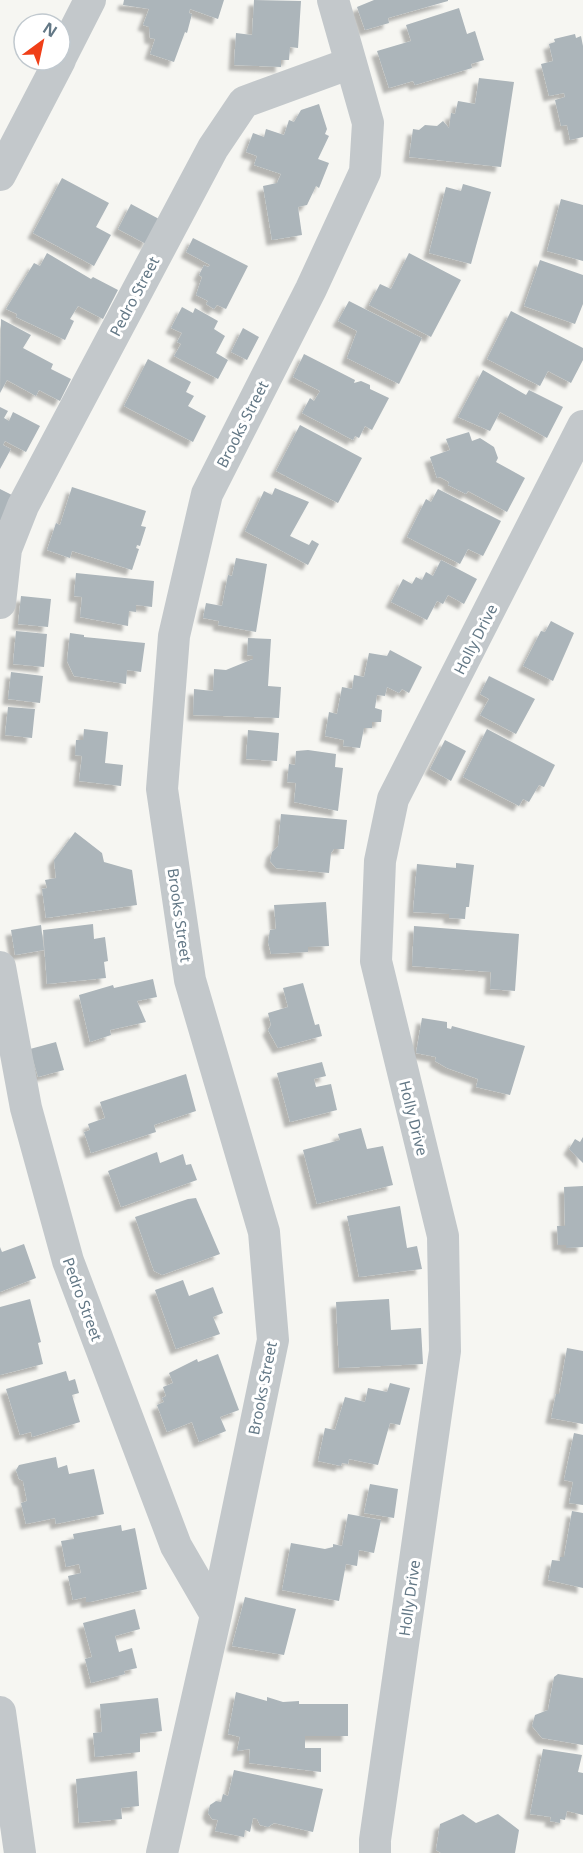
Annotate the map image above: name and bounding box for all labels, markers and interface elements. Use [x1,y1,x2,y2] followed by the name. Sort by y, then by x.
[12,12,72,72] north arrow
[39,17,62,42] text: N
[105,252,164,339] street label: Pedro Street
[212,377,273,471] street label: Brooks Street
[449,600,501,678] street label: Holly Drive
[164,867,197,964] street label: Brooks Street
[395,1078,433,1158] street label: Holly Drive
[59,1254,108,1344] street label: Pedro Street
[243,1339,281,1436] street label: Brooks Street
[394,1559,424,1637] street label: Holly Drive

